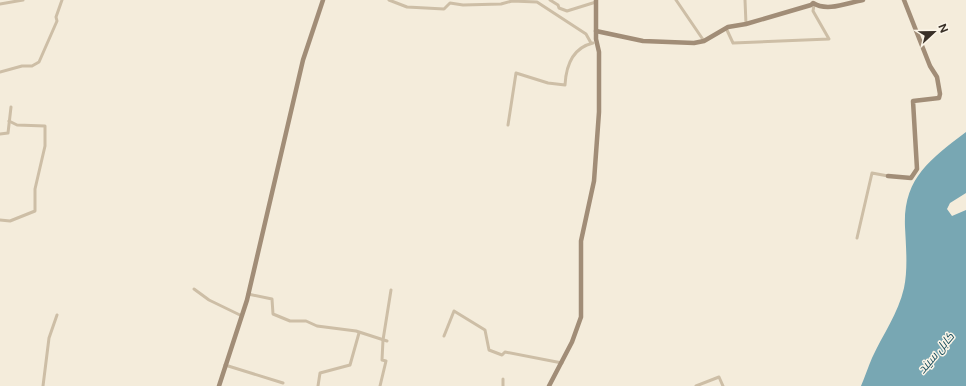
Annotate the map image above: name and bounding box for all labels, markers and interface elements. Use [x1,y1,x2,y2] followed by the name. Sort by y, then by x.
[914,12,954,52] north arrow
[936,22,950,34] text: N
[915,329,957,376] water label: کابل سيند

